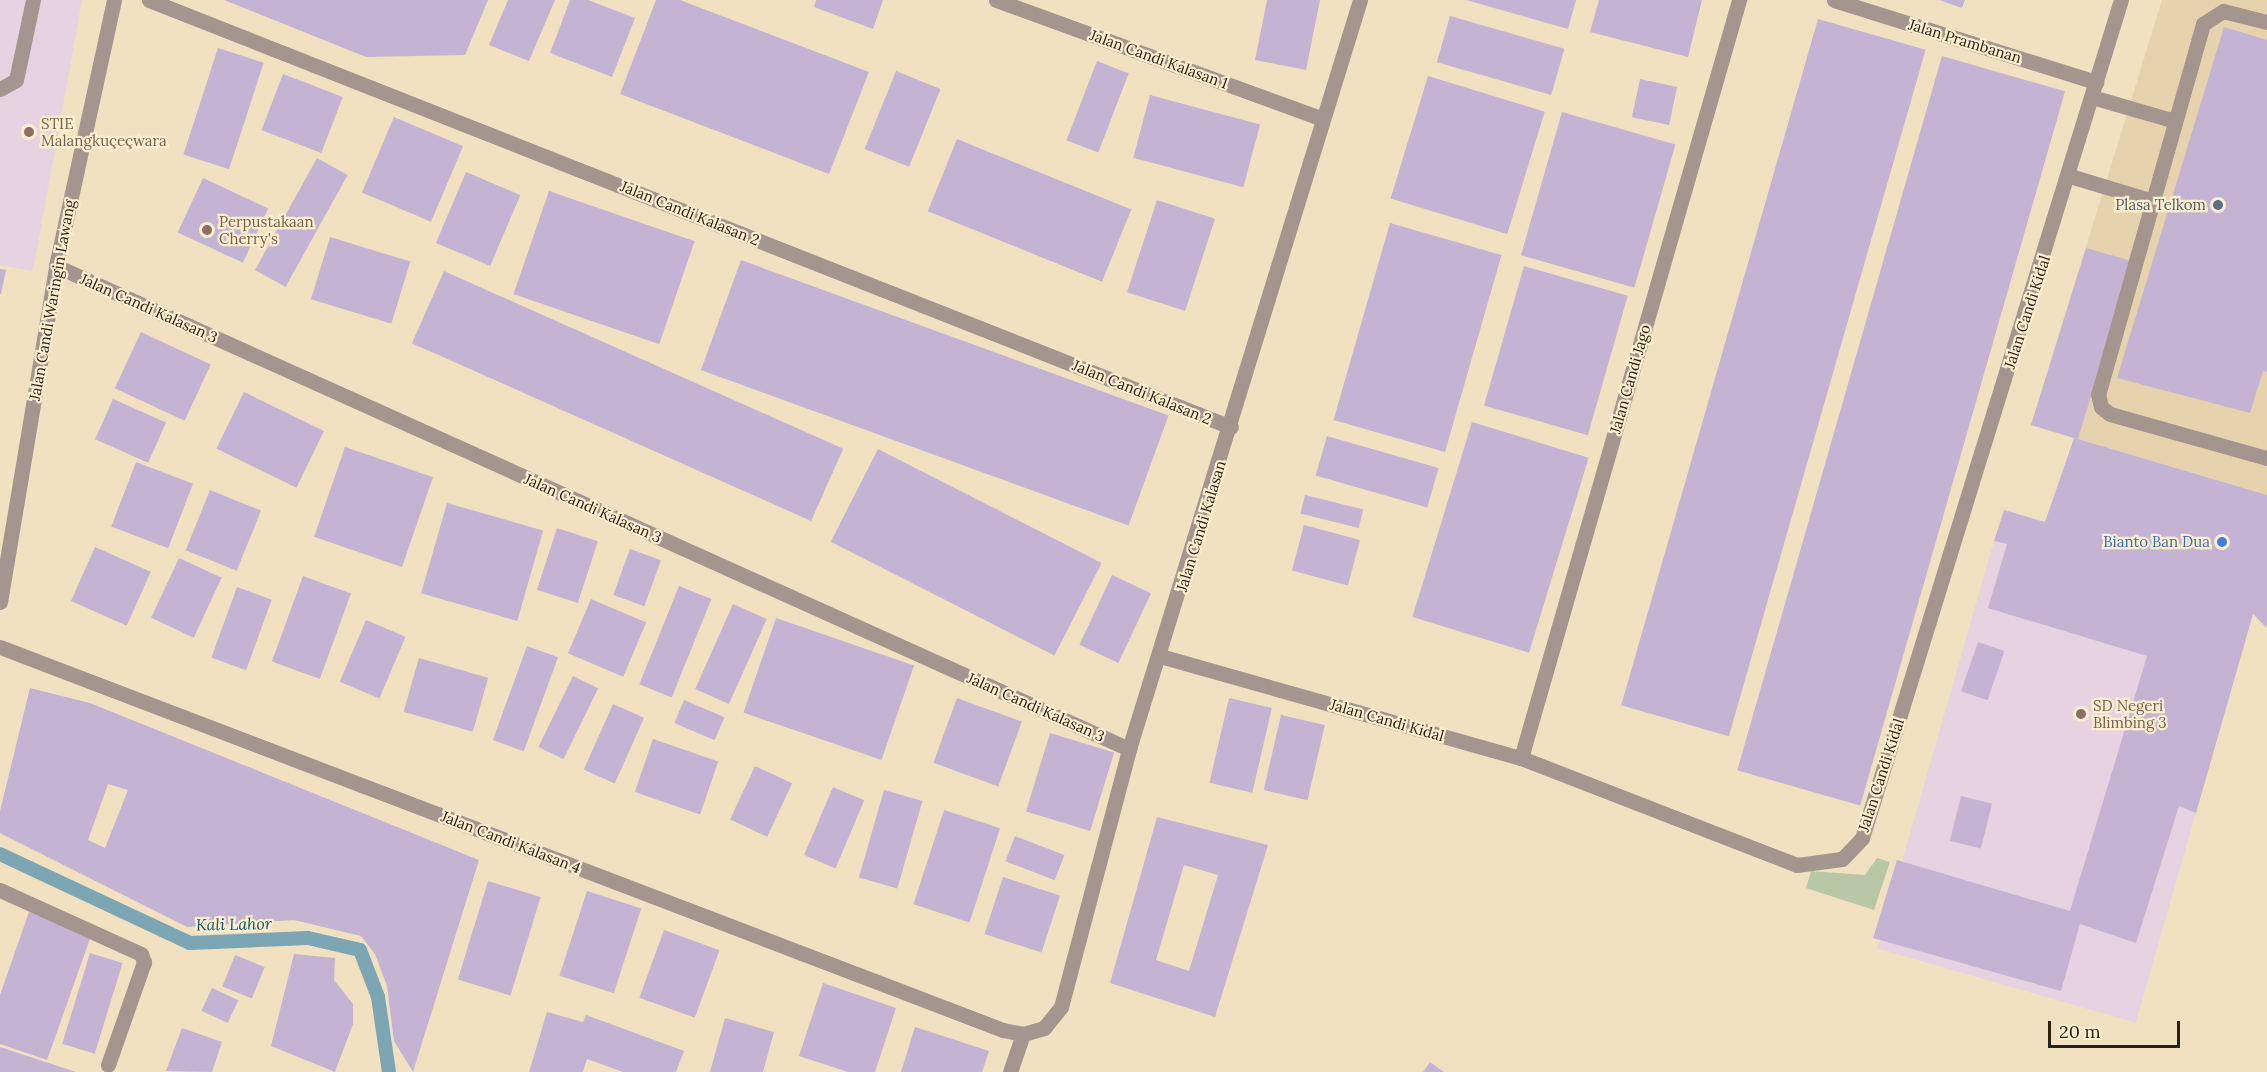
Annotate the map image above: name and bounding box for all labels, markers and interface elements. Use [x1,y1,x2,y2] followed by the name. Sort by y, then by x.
[1906,15,2024,67] street label: Jalan Prambanan
[1088,26,1230,92] street label: Jalan Candi Kalasan 1
[41,114,167,149] place label: STIE Malangkuçeçwara
[22,125,36,139] marker: STIE Malangkuçeçwara
[618,177,762,249] street label: Jalan Candi Kalasan 2
[2115,196,2206,214] place label: Plasa Telkom
[25,198,79,402] street label: Jalan Candi Waringin Lawang
[2211,198,2225,212] marker: Plasa Telkom
[219,212,314,247] place label: Perpustakaan Cherry's
[200,223,214,237] marker: Perpustakaan Cherry's
[2000,253,2054,371] street label: Jalan Candi Kidal
[78,270,220,346] street label: Jalan Candi Kalasan 3
[1606,322,1654,436] street label: Jalan Candi Jago
[1070,356,1214,428] street label: Jalan Candi Kalasan 2
[1173,458,1229,594] street label: Jalan Candi Kalasan
[522,470,664,546] street label: Jalan Candi Kalasan 3
[2103,533,2210,551] place label: Bianto Ban Dua
[2215,535,2229,549] marker: Bianto Ban Dua
[965,669,1107,745] street label: Jalan Candi Kalasan 3
[1328,695,1446,745] street label: Jalan Candi Kidal
[2093,696,2167,731] place label: SD Negeri Blimbing 3
[2074,707,2088,721] marker: SD Negeri Blimbing 3
[1854,716,1908,834] street label: Jalan Candi Kidal
[439,807,583,877] street label: Jalan Candi Kalasan 4
[196,914,272,934] water label: Kali Lahor
[2051,1009,2183,1047] scale bar
[2059,1020,2101,1043] text: 20 m

